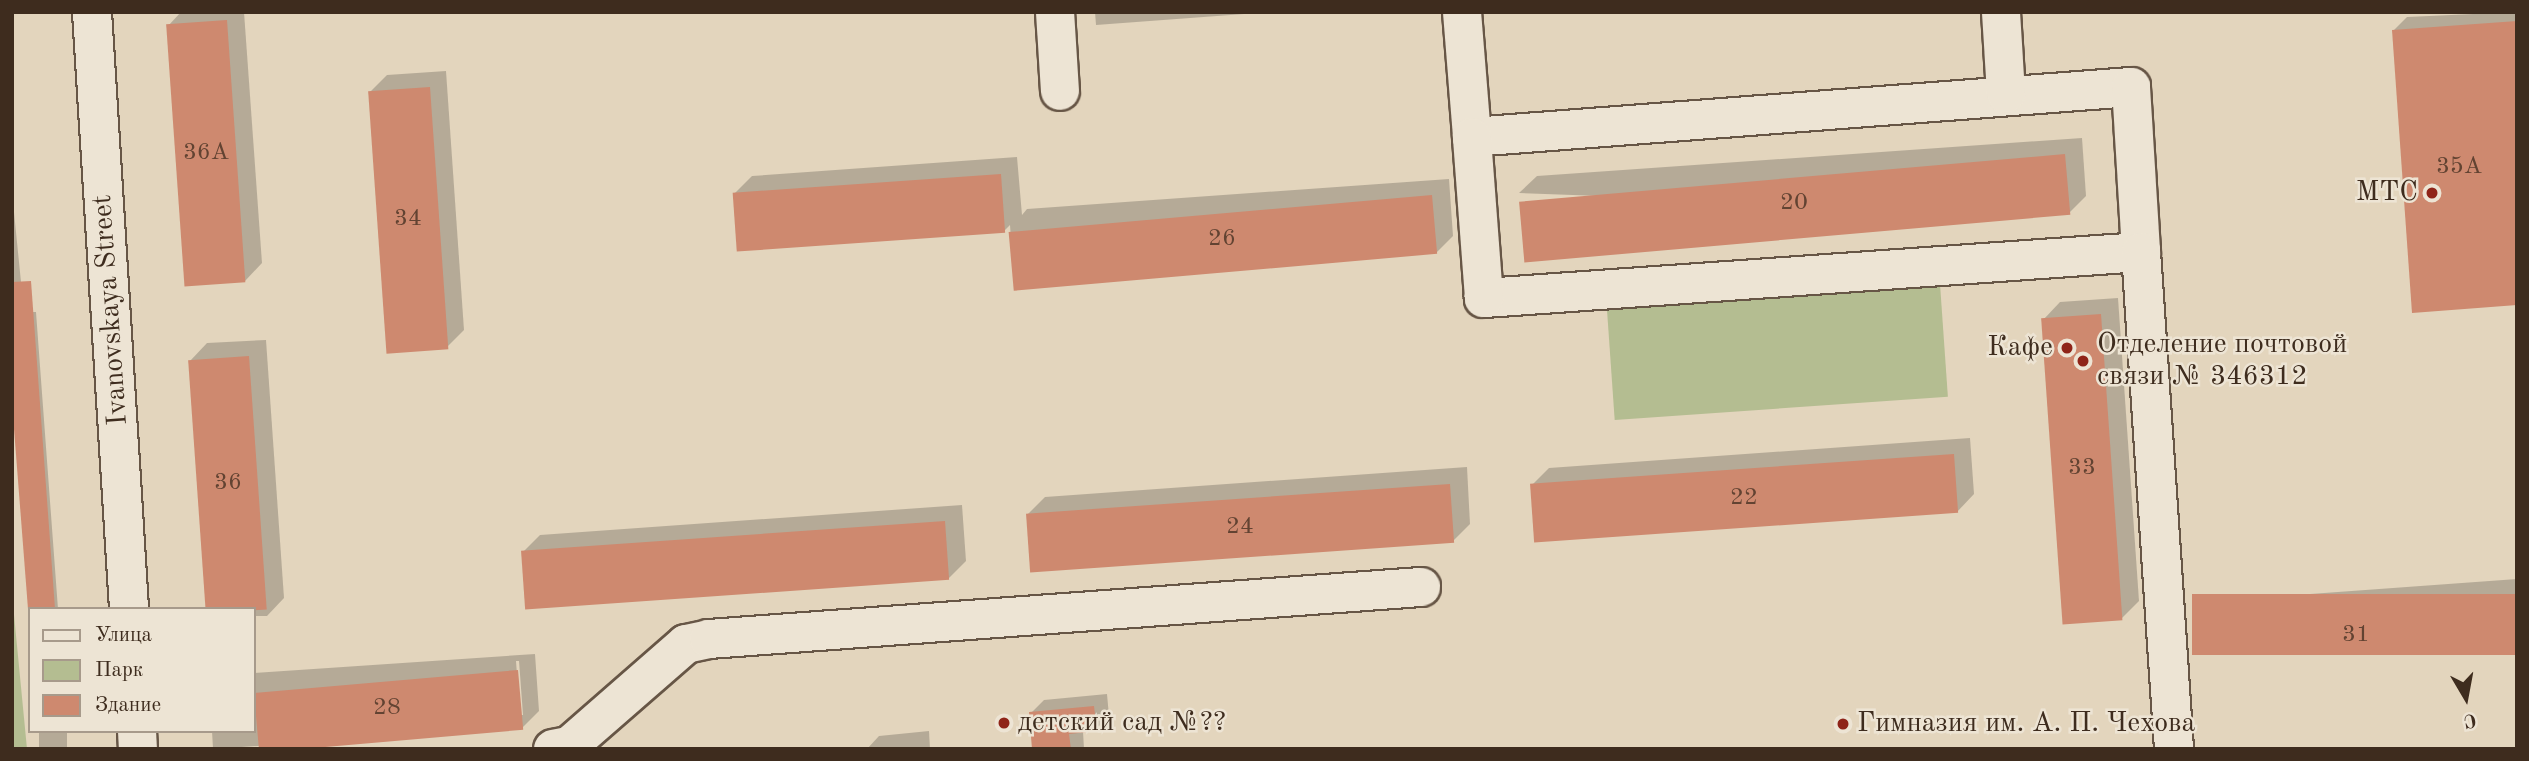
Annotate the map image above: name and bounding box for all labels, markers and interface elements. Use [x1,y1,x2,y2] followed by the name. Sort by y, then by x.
[183,140,229,168] house number: 36А
[2436,154,2482,182] house number: 35А
[2356,176,2418,210] place label: МТС
[2424,185,2440,201] marker: МТС
[1780,190,1808,218] house number: 20
[86,193,136,427] street label: Ivanovskaya Street
[394,206,422,234] house number: 34
[1208,226,1236,254] house number: 26
[2097,328,2347,394] place label: Отделение почтовой связи № 346312
[1987,331,2053,365] place label: Кафе
[2059,340,2075,356] marker: Кафе
[2075,353,2091,369] marker: Отделение почтовой связи № 346312
[2068,455,2096,483] house number: 33
[214,470,242,498] house number: 36
[1730,485,1758,513] house number: 22
[1226,514,1254,542] house number: 24
[28,607,256,733] legend
[2342,622,2370,650] house number: 31
[95,625,152,646] text: Улица
[95,660,143,681] text: Парк
[2431,663,2501,733] north arrow
[95,695,161,716] text: Здание
[373,695,401,723] house number: 28
[1018,706,1226,740] place label: детский сад №??
[1857,707,2195,741] place label: Гимназия им. А. П. Чехова
[2462,709,2478,730] text: С
[996,715,1012,731] marker: детский сад №??
[1835,716,1851,732] marker: Гимназия им. А. П. Чехова

